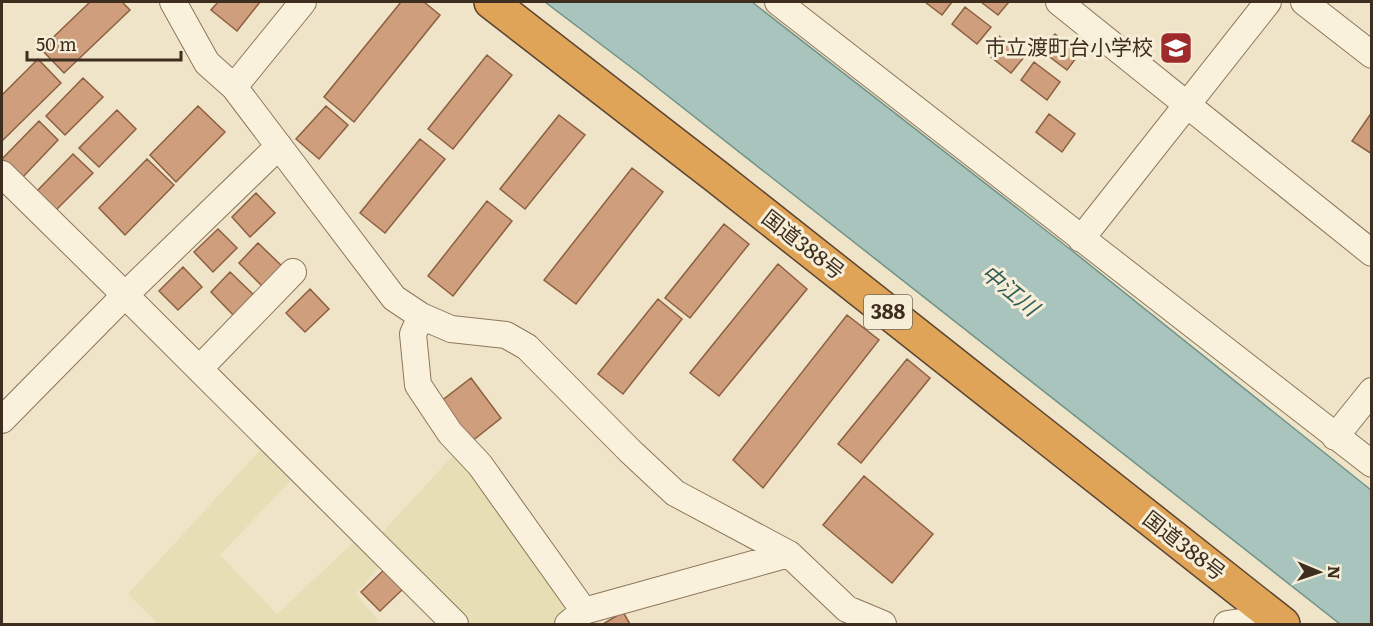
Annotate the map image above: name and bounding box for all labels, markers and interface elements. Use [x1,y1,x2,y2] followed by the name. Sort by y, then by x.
[27,24,182,62] scale bar
[36,30,77,57] text: 50 m
[985,30,1153,61] place label: 市立渡町台小学校
[1158,30,1194,66] school or university icon: 市立渡町台小学校
[757,201,853,285] street label: 国道388号
[975,255,1049,324] water label: 中江川
[864,295,912,329] road number: 388
[1138,502,1234,586] street label: 国道388号
[1289,542,1349,602] north arrow
[1323,565,1347,580] text: N

